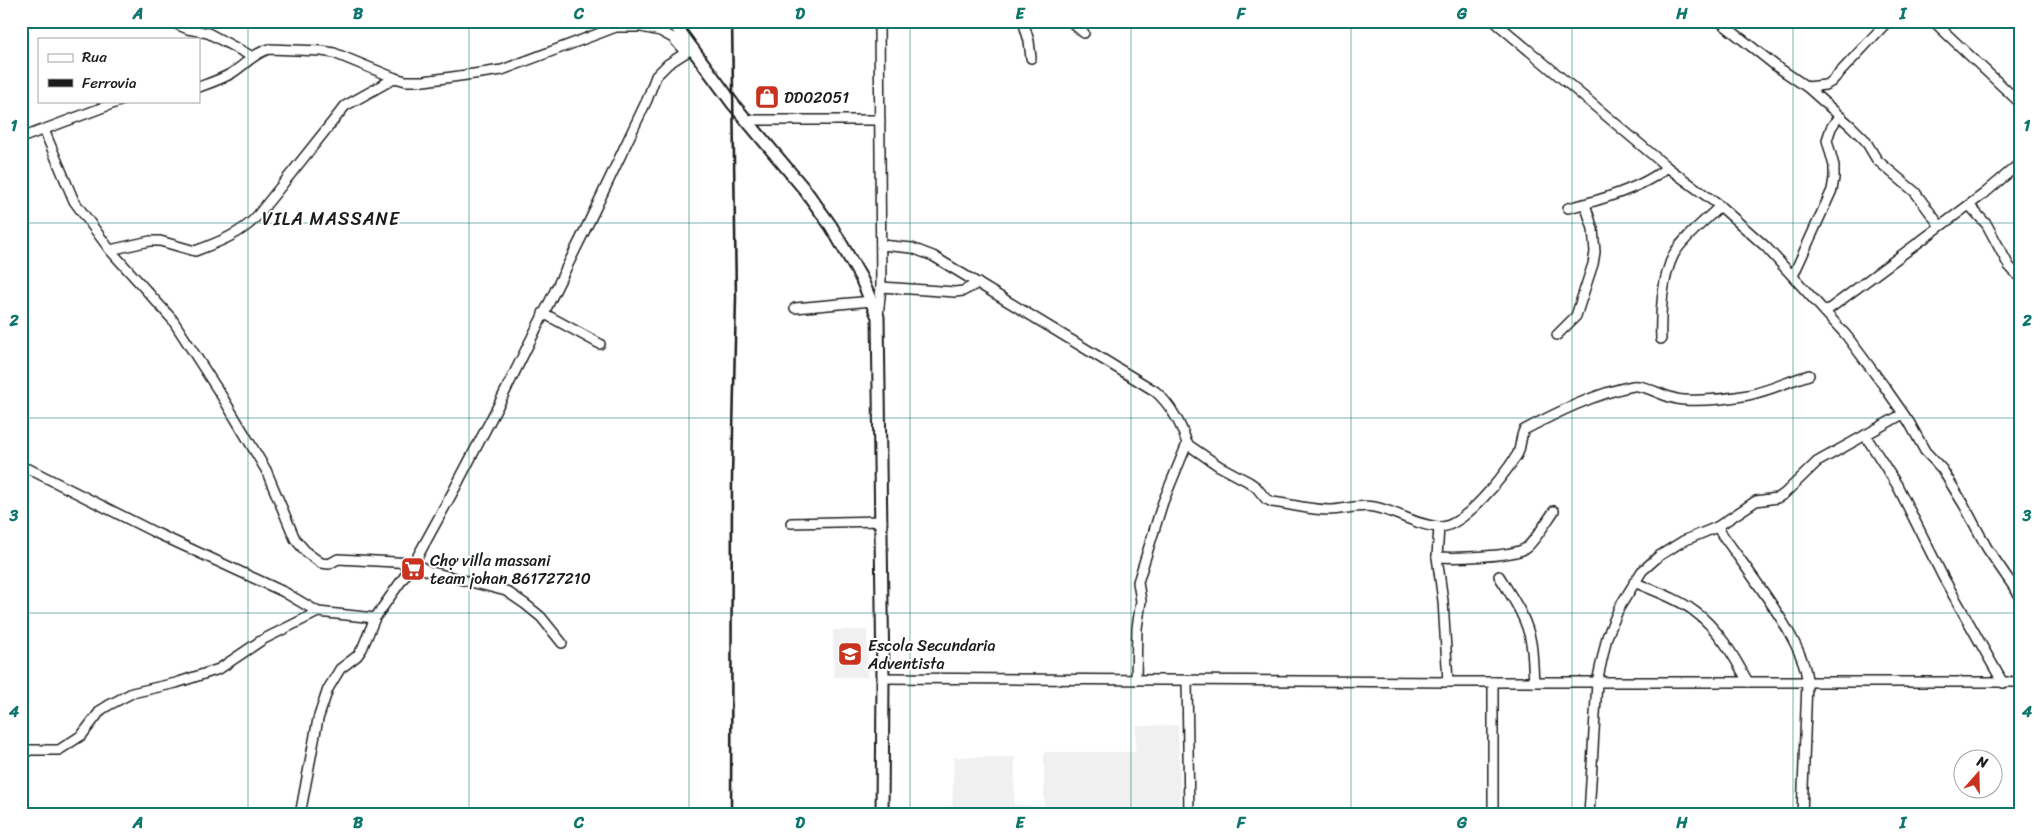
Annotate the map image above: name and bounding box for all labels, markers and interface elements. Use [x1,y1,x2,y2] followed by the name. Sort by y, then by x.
[132,0,143,28] text: A
[353,0,364,28] text: B
[573,0,585,28] text: C
[795,0,805,28] text: D
[1016,0,1026,28] text: E
[1236,0,1247,28] text: F
[1456,0,1468,28] text: G
[1675,0,1688,28] text: H
[1899,0,1908,28] text: I
[38,38,200,102] legend
[82,44,107,70] text: Rua
[82,70,137,96] text: Ferrovia
[784,83,849,112] place label: DD02051
[754,84,780,110] shop icon: DD02051
[11,111,18,140] text: 1
[2024,111,2031,140] text: 1
[262,203,400,235] district label: VILA MASSANE
[8,306,19,335] text: 2
[2021,306,2032,335] text: 2
[9,501,19,530] text: 3
[2022,501,2032,530] text: 3
[430,546,591,593] place label: Chợ villa massani team johan 861727210
[400,556,426,582] supermarket icon: Chợ villa massani team johan 861727210
[867,631,996,678] place label: Escola Secundaria Adventista
[837,641,863,667] school or university icon: Escola Secundaria Adventista
[8,697,19,726] text: 4
[2021,697,2032,726] text: 4
[1954,748,2004,798] north arrow
[1973,749,1991,776] text: N
[132,808,143,836] text: A
[353,808,364,836] text: B
[573,808,585,836] text: C
[795,808,805,836] text: D
[1016,808,1026,836] text: E
[1236,808,1247,836] text: F
[1456,808,1468,836] text: G
[1675,808,1688,836] text: H
[1899,808,1908,836] text: I

